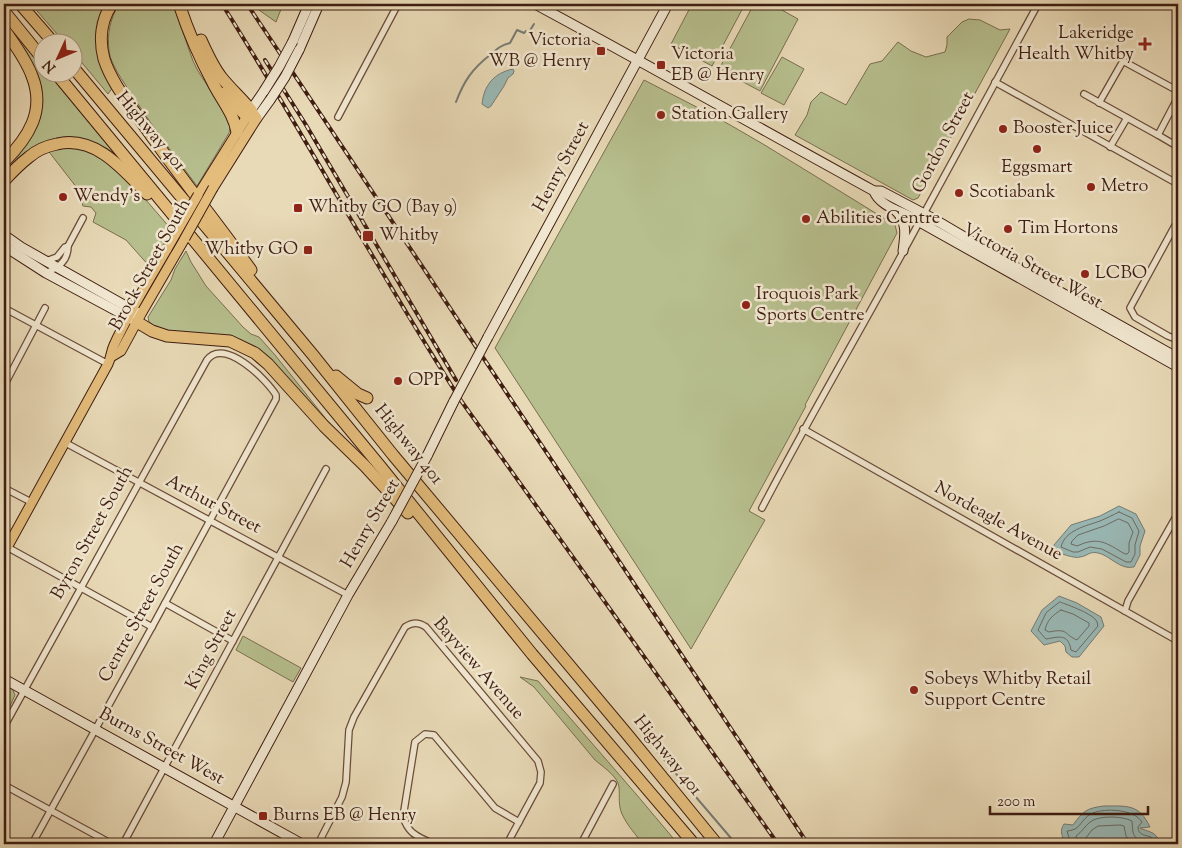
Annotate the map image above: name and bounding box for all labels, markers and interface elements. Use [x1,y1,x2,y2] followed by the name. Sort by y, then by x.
[1018,21,1134,68] place label: Lakeridge Health Whitby
[488,28,591,75] place label: Victoria WB @ Henry
[32,32,82,82] north arrow
[1138,37,1152,51] marker: Lakeridge Health Whitby
[671,42,764,89] place label: Victoria EB @ Henry
[595,45,607,57] marker: Victoria WB @ Henry
[39,55,61,77] text: N
[655,59,667,71] marker: Victoria EB @ Henry
[109,86,191,178] street label: Highway 401
[906,87,982,199] street label: Gordon Street
[671,102,789,128] place label: Station Gallery
[655,109,667,121] marker: Station Gallery
[1013,116,1113,142] place label: Booster Juice
[527,117,597,217] street label: Henry Street
[997,123,1009,135] marker: Booster Juice
[1031,143,1043,155] marker: Eggsmart
[1001,155,1073,181] place label: Eggsmart
[1101,174,1148,200] place label: Metro
[969,180,1056,206] place label: Scotiabank
[1085,181,1097,193] marker: Metro
[73,184,140,210] place label: Wendy's
[953,187,965,199] marker: Scotiabank
[57,191,69,203] marker: Wendy's
[104,194,198,336] street label: Brock Street South
[308,195,457,221] place label: Whitby GO (Bay 9)
[292,202,304,214] marker: Whitby GO (Bay 9)
[816,206,940,232] place label: Abilities Centre
[800,213,812,225] marker: Abilities Centre
[1018,216,1118,242] place label: Tim Hortons
[957,218,1107,316] street label: Victoria Street West
[379,223,439,249] place label: Whitby
[1002,223,1014,235] marker: Tim Hortons
[361,229,375,243] marker: Whitby
[204,237,298,263] place label: Whitby GO
[302,244,314,256] marker: Whitby GO
[1095,261,1147,287] place label: LCBO
[1079,268,1091,280] marker: LCBO
[756,282,865,329] place label: Iroquois Park Sports Centre
[740,299,752,311] marker: Iroquois Park Sports Centre
[408,368,444,394] place label: OPP
[392,375,404,387] marker: OPP
[367,399,449,491] street label: Highway 401
[45,461,141,605] street label: Byron Street South
[161,469,265,541] street label: Arthur Street
[335,475,407,573] street label: Henry Street
[929,476,1067,568] street label: Nordeagle Avenue
[93,538,191,688] street label: Centre Street South
[180,605,244,695] street label: King Street
[426,612,530,726] street label: Bayview Avenue
[924,667,1091,714] place label: Sobeys Whitby Retail Support Centre
[908,684,920,696] marker: Sobeys Whitby Retail Support Centre
[93,702,229,792] street label: Burns Street West
[626,710,708,802] street label: Highway 401
[990,783,1147,815] scale bar
[997,792,1036,813] text: 200 m
[273,803,416,829] place label: Burns EB @ Henry
[257,810,269,822] marker: Burns EB @ Henry

